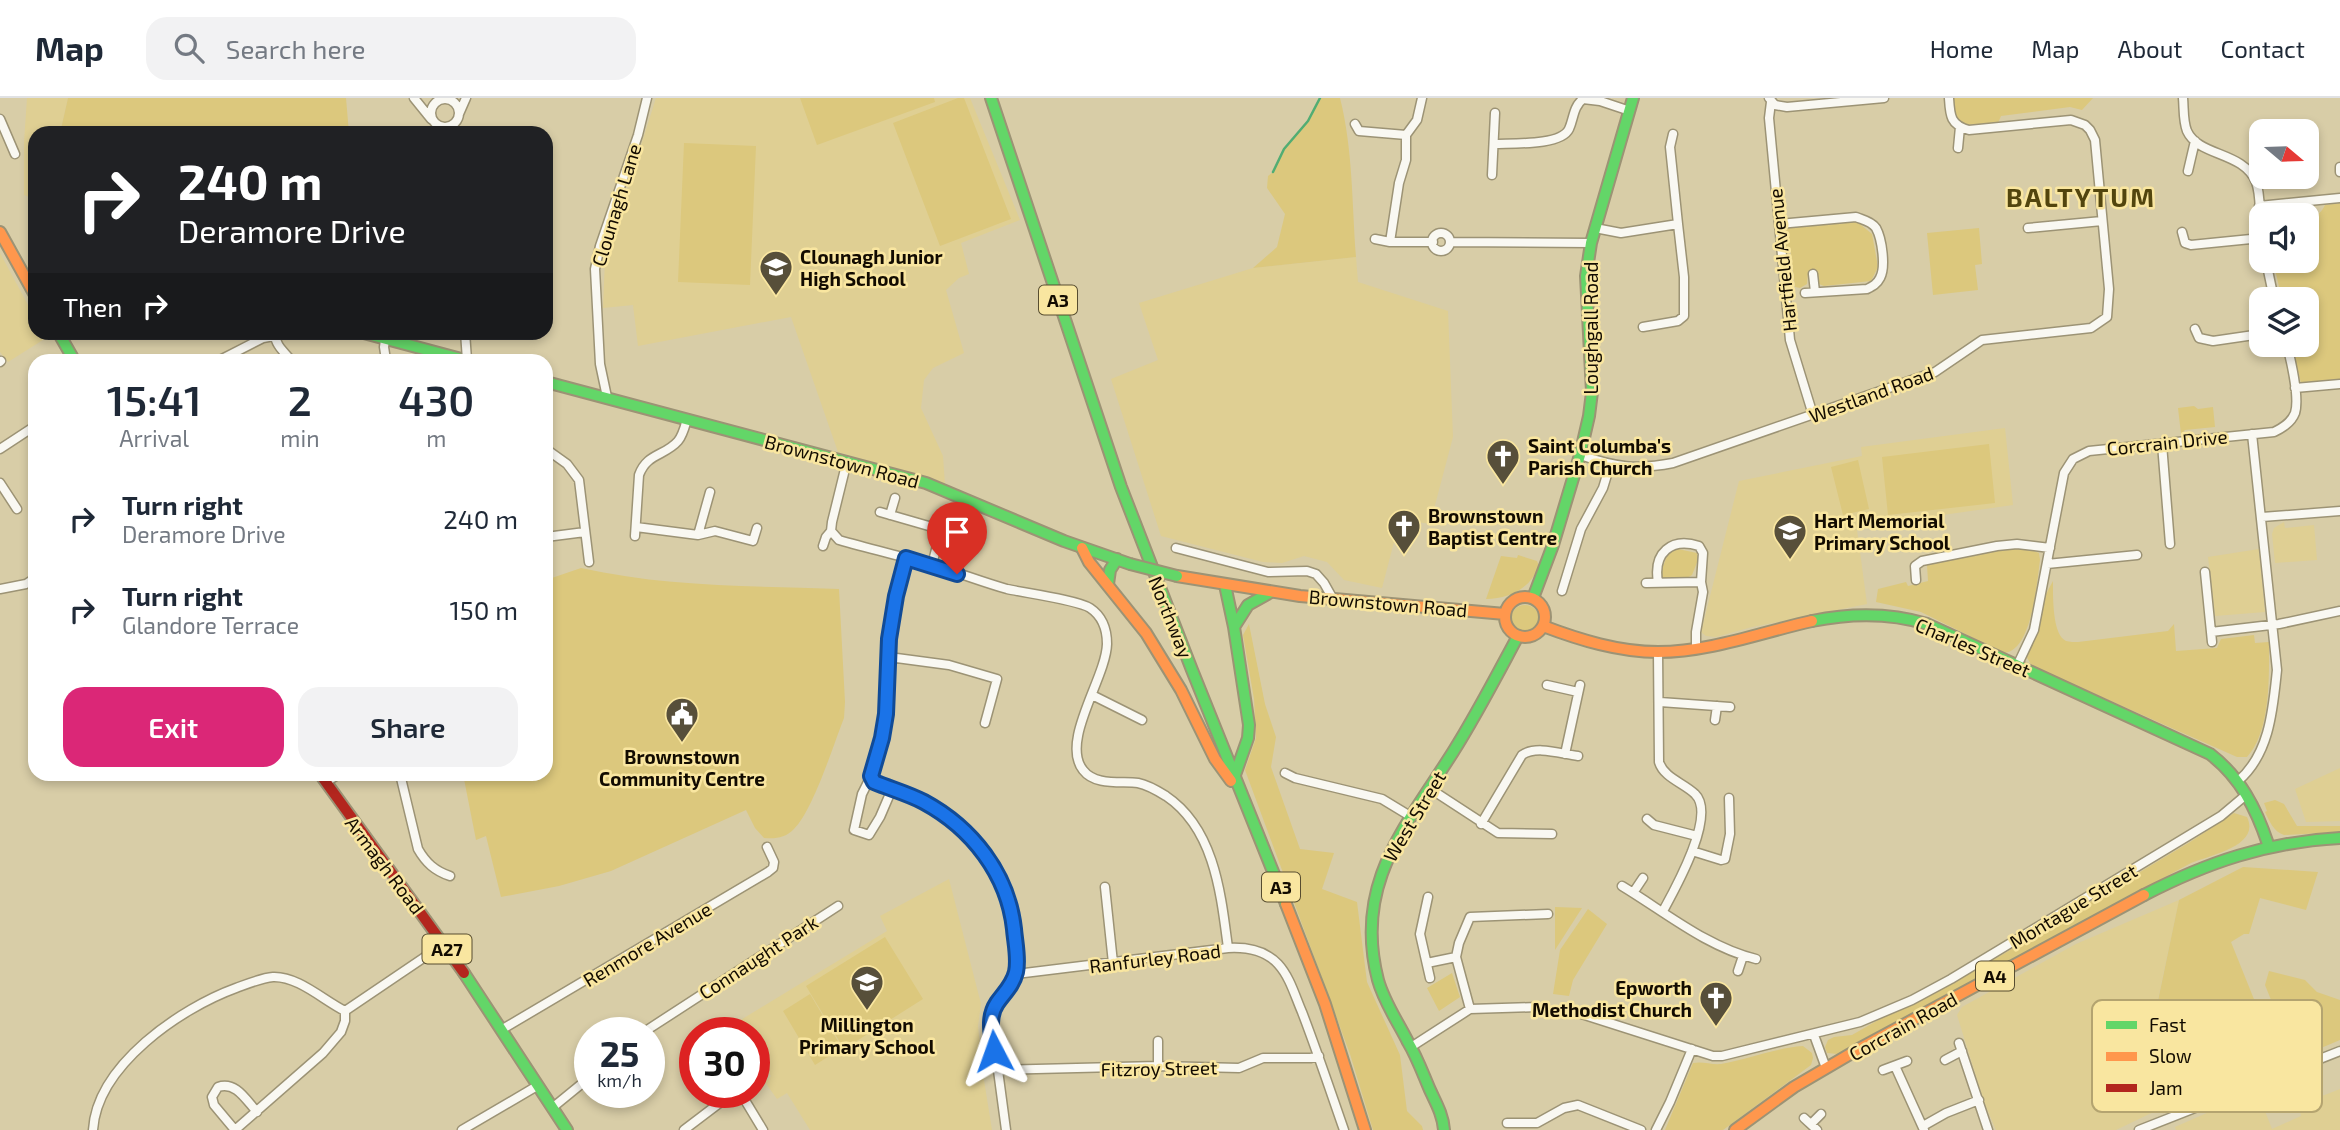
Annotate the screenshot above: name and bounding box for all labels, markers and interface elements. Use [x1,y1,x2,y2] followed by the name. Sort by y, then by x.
[146,17,636,80] search box
[35,28,104,68] text: Map
[170,29,208,67] icon: search
[226,33,365,64] text: Search here
[1930,34,1993,63] text: Home
[2031,34,2079,63] text: Map
[2117,34,2183,63] text: About
[2221,34,2305,63] text: Contact
[2249,119,2319,189] north arrow
[2249,119,2319,357] map controls
[586,141,646,269] street label: Clounagh Lane
[178,151,322,210] text: 240 m
[63,154,154,245] icon: right
[2006,181,2156,212] district label: BALTYTUM
[1763,187,1801,333] street label: Hartfield Avenue
[2249,203,2319,273] button: sound
[178,211,406,249] text: Deramore Drive
[800,245,943,290] place label: Clounagh Junior High School
[757,248,795,297] school or university icon: Clounagh Junior High School
[1579,262,1602,394] street label: Loughgall Road
[1039,286,1077,314] road number: A3
[136,287,174,325] icon: right
[2249,287,2319,357] button: layers
[63,291,122,322] text: Then
[1806,361,1936,427] street label: Westland Road
[107,374,202,424] text: 15:41
[288,374,312,424] text: 2
[398,374,474,424] text: 430
[119,424,189,452] text: Arrival
[280,424,320,452] text: min
[426,424,446,452] text: m
[2105,424,2229,460] street label: Corcrain Drive
[762,429,922,493] street label: Brownstown Road
[1528,434,1671,479] place label: Saint Columba's Parish Church
[1484,437,1522,486] church icon: Saint Columba's Parish Church
[122,489,243,520] text: Turn right
[63,500,101,538] icon: right
[927,502,987,574] pin
[443,503,518,534] text: 240 m
[1428,504,1557,549] place label: Brownstown Baptist Centre
[1385,507,1423,556] church icon: Brownstown Baptist Centre
[1814,509,1951,555] place label: Hart Memorial Primary School
[1771,512,1809,561] school or university icon: Hart Memorial Primary School
[938,513,976,551] icon: arrive
[122,520,286,548] text: Deramore Drive
[1144,573,1198,661] street label: Northway
[122,580,243,611] text: Turn right
[1308,585,1468,621] street label: Brownstown Road
[63,591,101,629] icon: right
[449,594,518,625] text: 150 m
[122,611,299,639] text: Glandore Terrace
[1912,612,2034,682] street label: Charles Street
[63,687,284,767] button: Exit
[298,687,518,767] button: Share
[663,695,701,744] public building icon: Brownstown Community Centre
[599,745,765,791] place label: Brownstown Community Centre
[1378,766,1450,866] street label: West Street
[341,812,429,918] street label: Armagh Road
[2005,859,2141,953] street label: Montague Street
[1262,872,1300,902] road number: A3
[579,897,715,991] street label: Renmore Avenue
[694,910,822,1004] street label: Connaught Park
[422,934,472,964] road number: A27
[1088,939,1222,977] street label: Ranfurley Road
[1976,962,2014,990] road number: A4
[848,963,886,1012] school or university icon: Millington Primary School
[1532,976,1692,1021] place label: Epworth Methodist Church
[1697,979,1735,1028] church icon: Epworth Methodist Church
[1845,987,1961,1065] street label: Corcrain Road
[2092,1000,2322,1112] legend
[799,1013,936,1059] place label: Millington Primary School
[2149,1013,2186,1036] text: Fast
[957,1014,1031,1088] position arrow
[679,1017,770,1108] speed limit sign: 30
[600,1032,639,1074] text: 25
[2149,1044,2192,1067] text: Slow
[1101,1055,1217,1081] street label: Fitzroy Street
[597,1069,642,1091] text: km/h
[2149,1076,2183,1099] text: Jam

